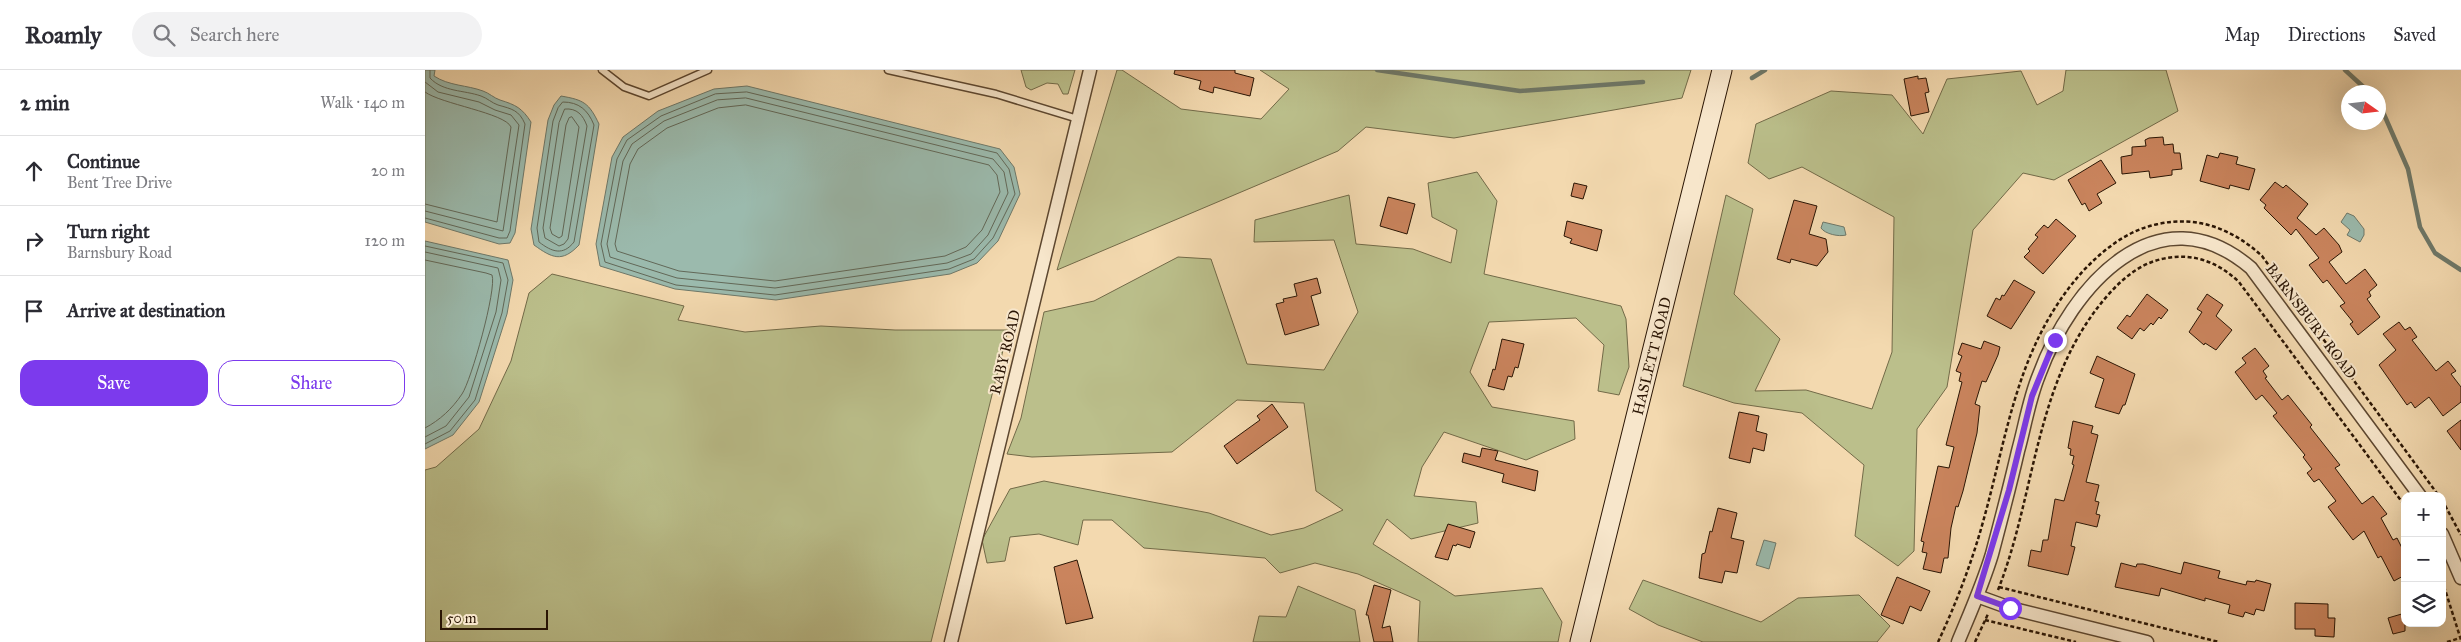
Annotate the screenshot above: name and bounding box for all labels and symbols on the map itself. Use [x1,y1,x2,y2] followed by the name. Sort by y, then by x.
[2341,85,2386,130] north arrow
[2262,260,2360,382] street label: BARNSBURY ROAD
[1629,295,1675,417] street label: HASLETT ROAD
[986,308,1024,396] street label: RABY ROAD
[2044,329,2067,352] route end
[1999,597,2022,620] route start
[440,607,547,630] scale bar

